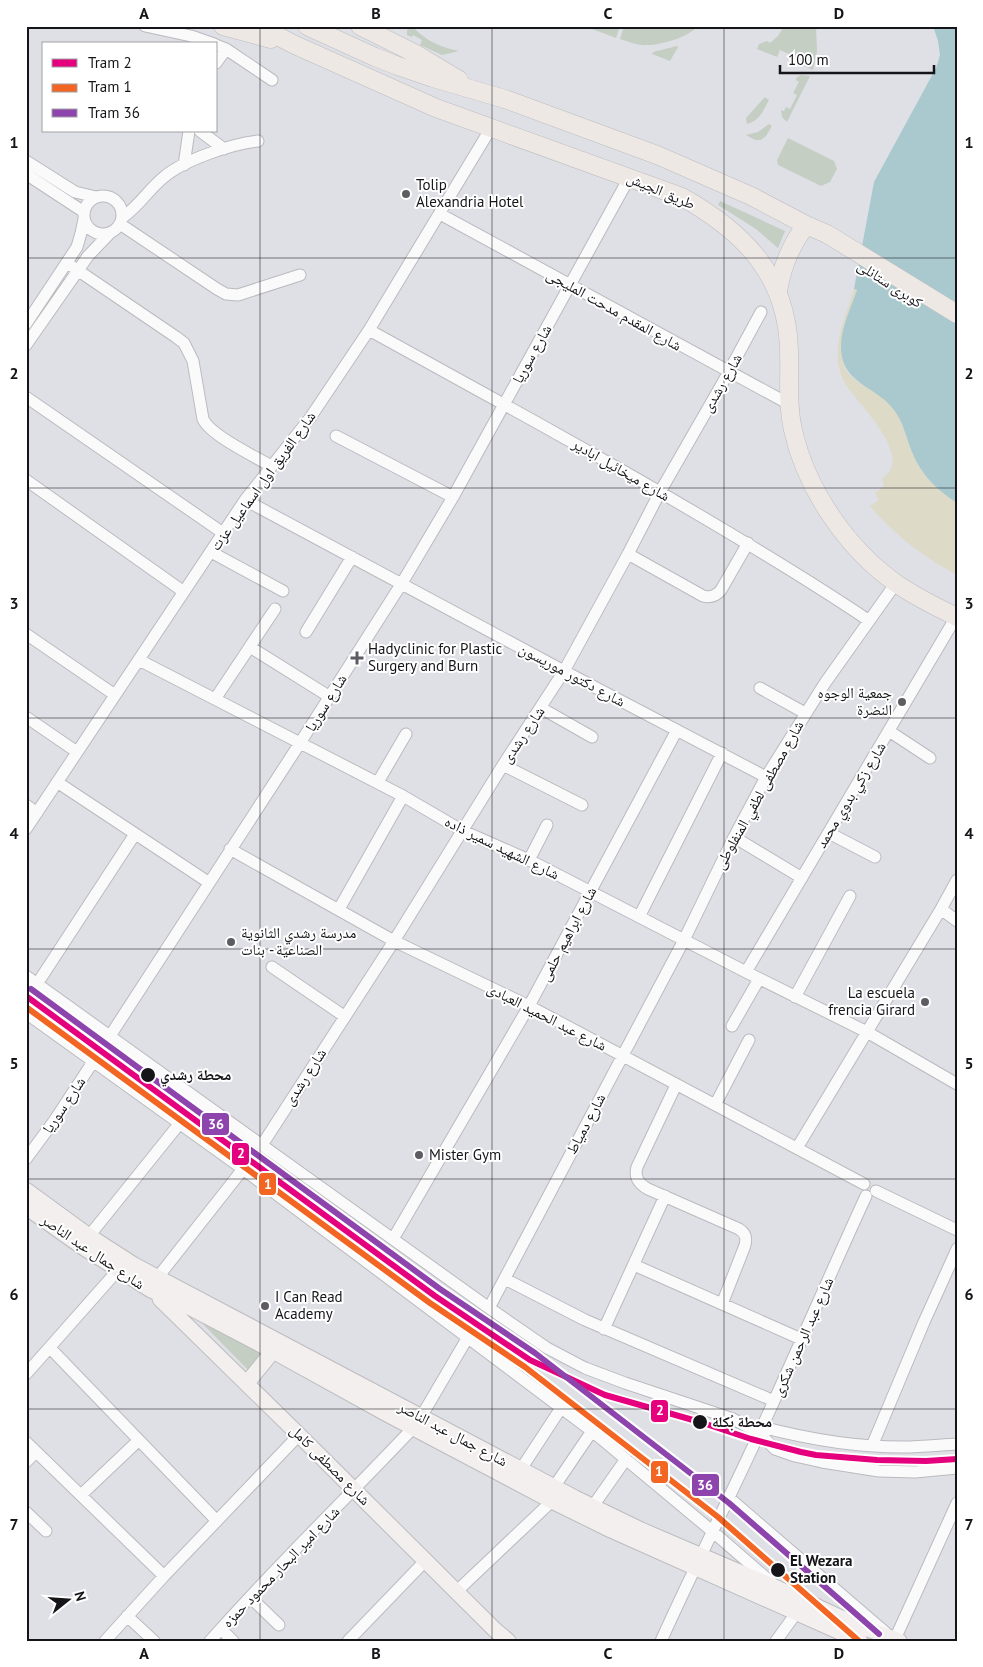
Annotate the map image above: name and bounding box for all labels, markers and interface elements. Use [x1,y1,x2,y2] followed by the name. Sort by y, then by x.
[139,3,149,23] text: A
[371,3,381,23] text: B
[604,3,613,23] text: C
[834,3,844,23] text: D
[42,42,218,132] legend
[780,42,934,74] scale bar
[788,50,829,69] text: 100 m
[88,53,132,72] text: Tram 2
[88,77,132,96] text: Tram 1
[88,103,140,122] text: Tram 36
[9,132,19,152] text: 1
[964,132,974,152] text: 1
[624,168,698,214] street label: طريق الجيش
[416,175,524,211] place label: Tolip Alexandria Hotel
[400,188,412,200] marker: Tolip Alexandria Hotel
[854,255,926,313] street label: كوبرى ستانلى
[543,264,685,356] street label: شارع المقدم مدحت المليجى
[508,321,556,387] street label: شارع سوريا
[697,350,747,416] street label: شارع رشدى
[9,363,19,383] text: 2
[964,363,974,383] text: 2
[206,407,321,555] street label: شارع الفريق اول اسماعيل عزت
[568,433,674,506] street label: شارع ميخائيل ابادير
[9,593,19,613] text: 3
[964,593,974,613] text: 3
[368,639,503,675] place label: Hadyclinic for Plastic Surgery and Burn
[515,639,629,712] street label: شارع دكتور موريسون
[350,651,364,665] marker: Hadyclinic for Plastic Surgery and Burn
[301,670,352,735] street label: شارع سوريا
[817,683,892,719] place label: جمعية الوجوه النضرة
[896,696,908,708] marker: جمعية الوجوه النضرة
[497,703,549,767] street label: شارع رشدى
[710,717,810,874] street label: شارع مصطفى لطفي المنفلوطى
[811,738,892,853] street label: شارع زكي بدوي محمد
[441,812,563,884] street label: شارع الشهيد سمير ذاده
[9,823,19,843] text: 4
[964,823,974,843] text: 4
[535,883,601,985] street label: شارع ابراهيم حلمى
[241,923,357,959] place label: مدرسة رشدي الثانوية الصناعية - بنات
[225,936,237,948] marker: مدرسة رشدي الثانوية الصناعية - بنات
[484,978,610,1056] street label: شارع عبد الحميد العبادى
[828,983,915,1019] place label: La escuela frencia Girard
[919,996,931,1008] marker: La escuela frencia Girard
[279,1044,331,1110] street label: شارع رشدى
[9,1053,19,1073] text: 5
[964,1053,974,1073] text: 5
[160,1065,231,1087] place label: محطة رشدي
[139,1066,157,1084] marker: محطة رشدي
[38,1073,90,1137] street label: شارع سوريا
[562,1090,610,1158] street label: شارع دمياط
[201,1112,230,1136] line badge: 36
[208,1115,224,1133] text: 36
[231,1142,250,1166] line badge: 2
[237,1144,245,1162] text: 2
[429,1145,501,1164] place label: Mister Gym
[413,1149,425,1161] marker: Mister Gym
[258,1172,277,1196] line badge: 1
[264,1175,272,1193] text: 1
[36,1209,149,1294] street label: شارع جمال عبد الناصر
[768,1274,838,1400] street label: شارع عبد الرحمن شكرى
[9,1284,19,1304] text: 6
[964,1284,974,1304] text: 6
[275,1287,343,1323] place label: I Can Read Academy
[259,1300,271,1312] marker: I Can Read Academy
[394,1396,511,1471] street label: شارع جمال عبد الناصر
[650,1399,669,1423] line badge: 2
[656,1401,664,1419] text: 2
[712,1412,772,1431] place label: محطة بُكلة
[691,1413,709,1431] marker: محطة بُكلة
[285,1420,375,1510] street label: شارع مصطفى كامل
[650,1460,669,1484] line badge: 1
[655,1462,663,1480] text: 1
[691,1473,720,1497] line badge: 36
[697,1476,713,1494] text: 36
[218,1502,344,1632] street label: شارع امير البحار محمود حمزه
[9,1514,19,1534] text: 7
[964,1514,974,1534] text: 7
[790,1551,852,1587] place label: El Wezara Station
[769,1561,787,1579] marker: El Wezara Station
[42,1574,92,1624] north arrow
[70,1589,90,1603] text: N
[139,1643,149,1663] text: A
[371,1643,381,1663] text: B
[604,1643,613,1663] text: C
[834,1643,844,1663] text: D

